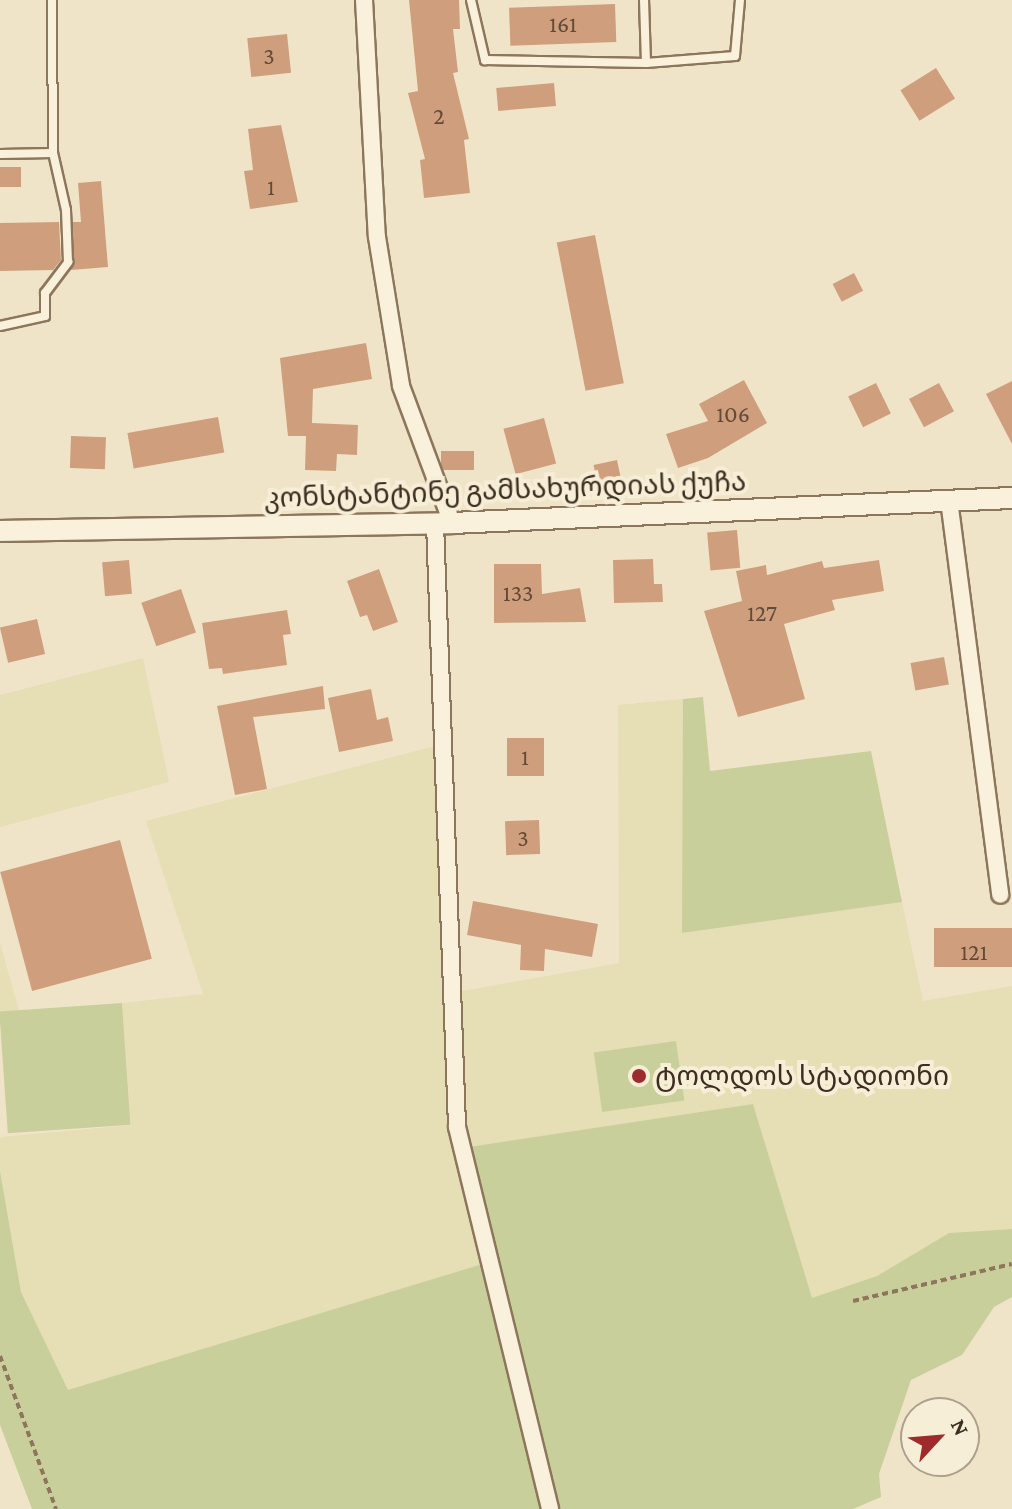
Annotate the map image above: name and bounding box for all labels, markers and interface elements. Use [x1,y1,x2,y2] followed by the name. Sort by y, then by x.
[549,10,577,38] house number: 161
[263,42,275,70] house number: 3
[433,102,445,130] house number: 2
[267,173,275,201] house number: 1
[716,400,750,428] house number: 106
[263,465,747,515] street label: კონსტანტინე გამსახურდიას ქუჩა
[503,579,533,607] house number: 133
[747,599,777,627] house number: 127
[521,743,529,771] house number: 1
[517,824,529,852] house number: 3
[960,938,988,966] house number: 121
[655,1059,949,1093] place label: ტოლდოს სტადიონი
[630,1067,648,1085] marker: ტოლდოს სტადიონი
[900,1397,980,1477] north arrow
[946,1415,975,1439] text: N

